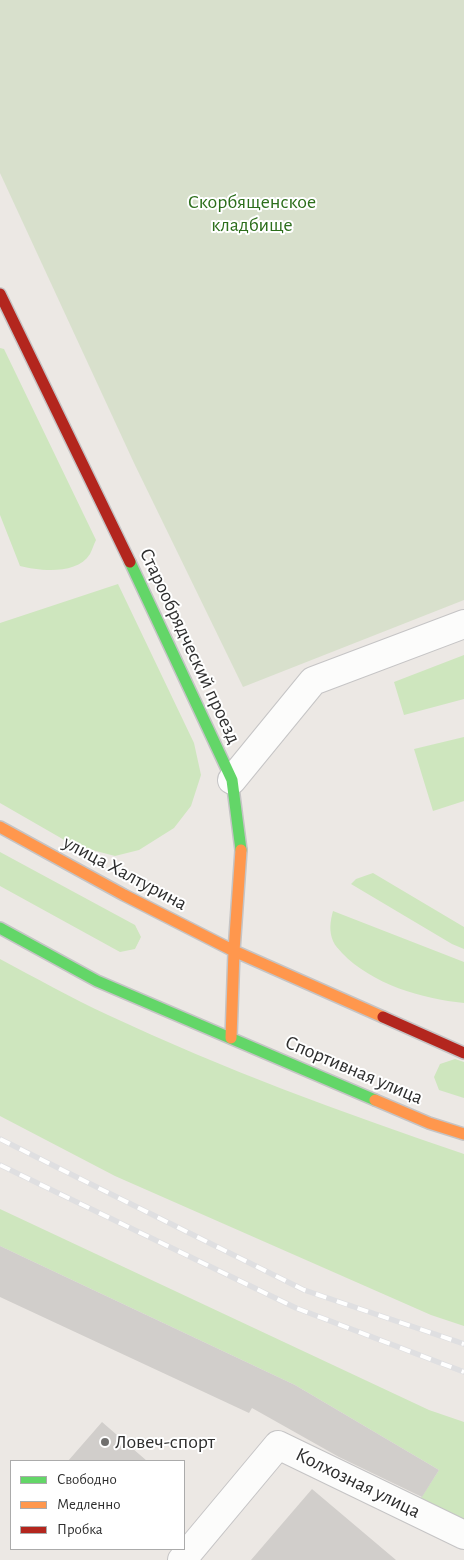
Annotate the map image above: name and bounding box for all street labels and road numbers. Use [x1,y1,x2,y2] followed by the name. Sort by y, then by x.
[134,544,246,748] street label: Старообрядческий проезд
[59,830,191,916] street label: улица Халтурина
[281,1030,427,1110] street label: Спортивная улица
[292,1442,424,1524] street label: Колхозная улица

